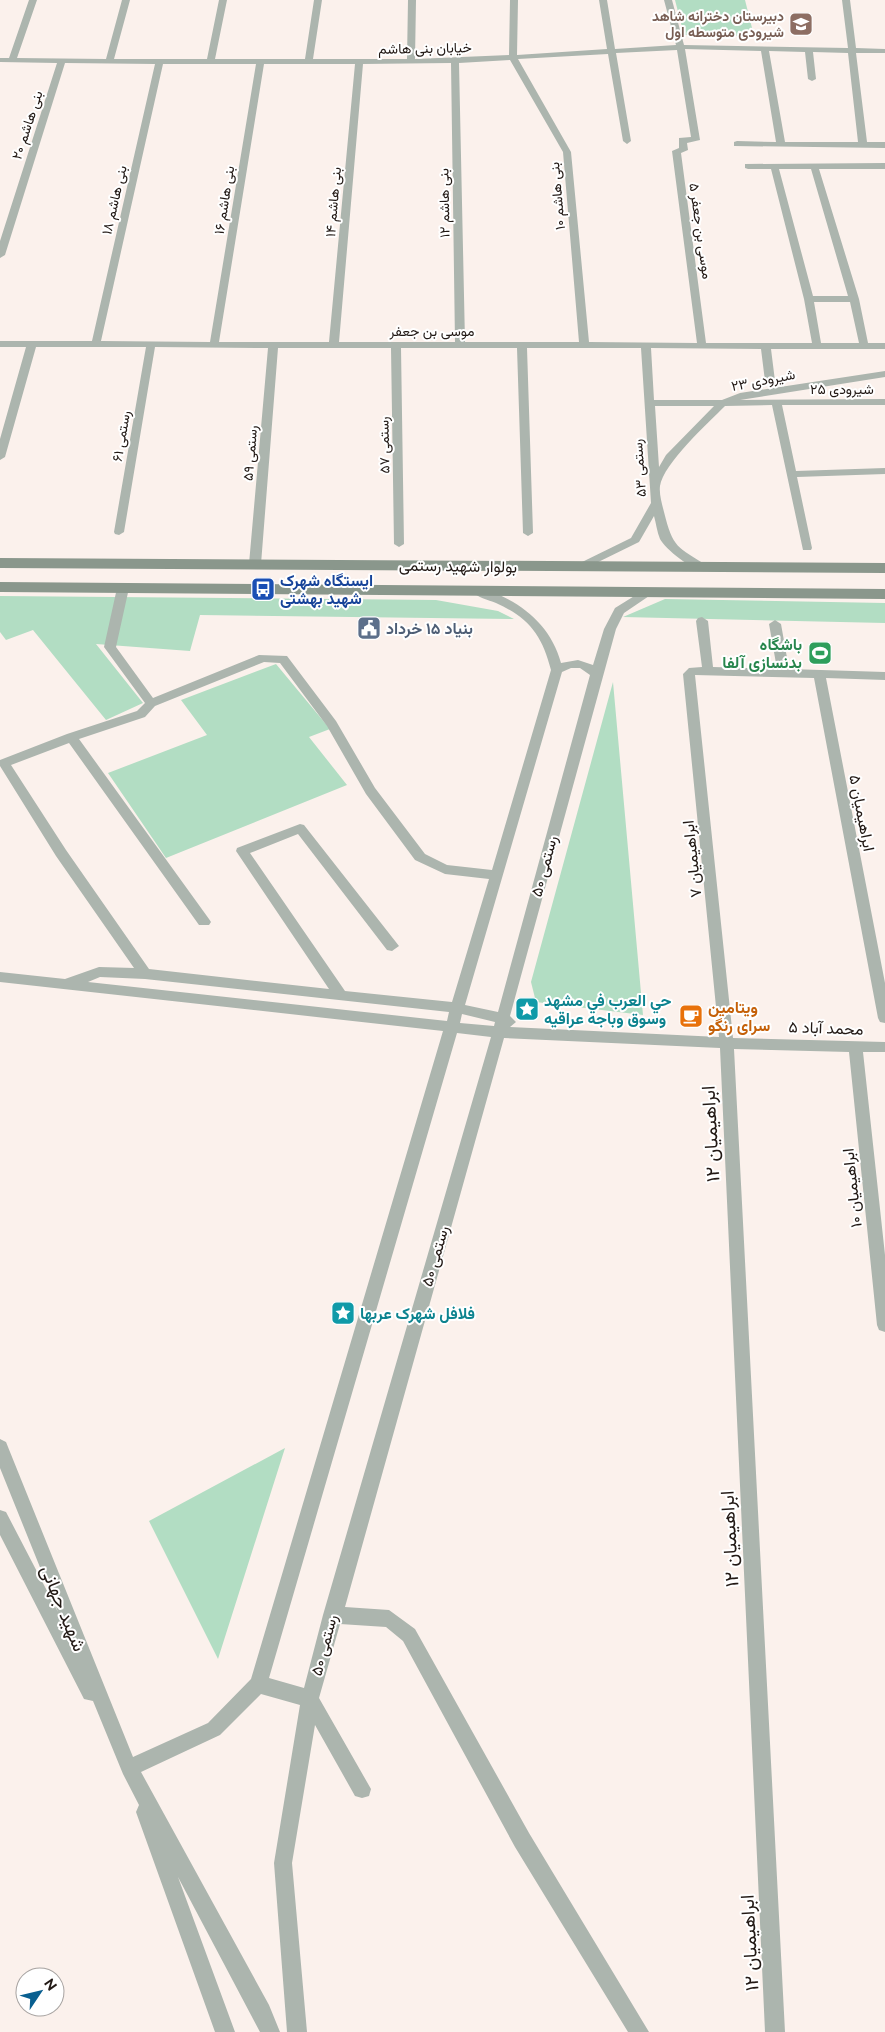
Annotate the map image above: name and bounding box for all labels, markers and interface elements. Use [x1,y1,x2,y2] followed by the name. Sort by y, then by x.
[652,8,784,41] place label: دبیرستان دخترانه شاهد شیرودی متوسطه اول
[788,11,814,37] school or university icon: دبیرستان دخترانه شاهد شیرودی متوسطه اول
[378,39,472,58] street label: خیابان بنی هاشم
[8,88,47,162] street label: بنی هاشم ۲۰
[546,161,569,231] street label: بنی هاشم ۱۰
[98,164,131,236] street label: بنی هاشم ۱۸
[211,165,238,236] street label: بنی هاشم ۱۶
[322,166,345,238] street label: بنی هاشم ۱۴
[435,168,454,238] street label: بنی هاشم ۱۲
[685,182,716,280] street label: موسی بن جعفر ۵
[389,323,474,340] street label: موسی بن جعفر
[730,366,796,395] street label: شیرودی ۲۳
[810,381,874,398] street label: شیرودی ۲۵
[109,409,134,463] street label: رستمی ۶۱
[375,416,393,474] street label: رستمی ۵۷
[240,424,261,482] street label: رستمی ۵۹
[629,438,650,498] street label: رستمی ۵۳
[399,555,517,578] street label: بولوار شهید رستمی
[280,571,373,609] place label: ایستگاه شهرک شهید بهشتی
[250,576,276,602] bus stop icon: ایستگاه شهرک شهید بهشتی
[356,615,382,641] public building icon: بنیاد ۱۵ خرداد
[386,619,473,639] place label: بنیاد ۱۵ خرداد
[722,635,802,673] place label: باشگاه بدنسازی آلفا
[807,640,833,666] sports icon: باشگاه بدنسازی آلفا
[844,773,879,853] street label: ابراهیمیان ۵
[678,819,707,899] street label: ابراهیمیان ۷
[527,833,562,899] street label: رستمی ۵۰
[544,991,671,1029] place label: حي العرب في مشهد وسوق وباجه عراقيه
[514,996,540,1022] place icon: حي العرب في مشهد وسوق وباجه عراقيه
[708,998,771,1036] place label: ویتامین سرای رنگو
[678,1003,704,1029] cafe icon: ویتامین سرای رنگو
[788,1017,864,1039] street label: محمد آباد ۵
[696,1085,725,1183] street label: ابراهیمیان ۱۲
[838,1147,867,1229] street label: ابراهیمیان ۱۰
[417,1223,454,1289] street label: رستمی ۵۰
[330,1300,356,1326] place icon: فلافل شهرک عربها
[360,1304,475,1324] place label: فلافل شهرک عربها
[715,1490,744,1588] street label: ابراهیمیان ۱۲
[36,1562,91,1655] street label: شهید جهانی
[307,1612,342,1678] street label: رستمی ۵۰
[735,1894,764,1992] street label: ابراهیمیان ۱۲
[15,1967,65,2017] north arrow
[41,1976,60,1994] text: N

